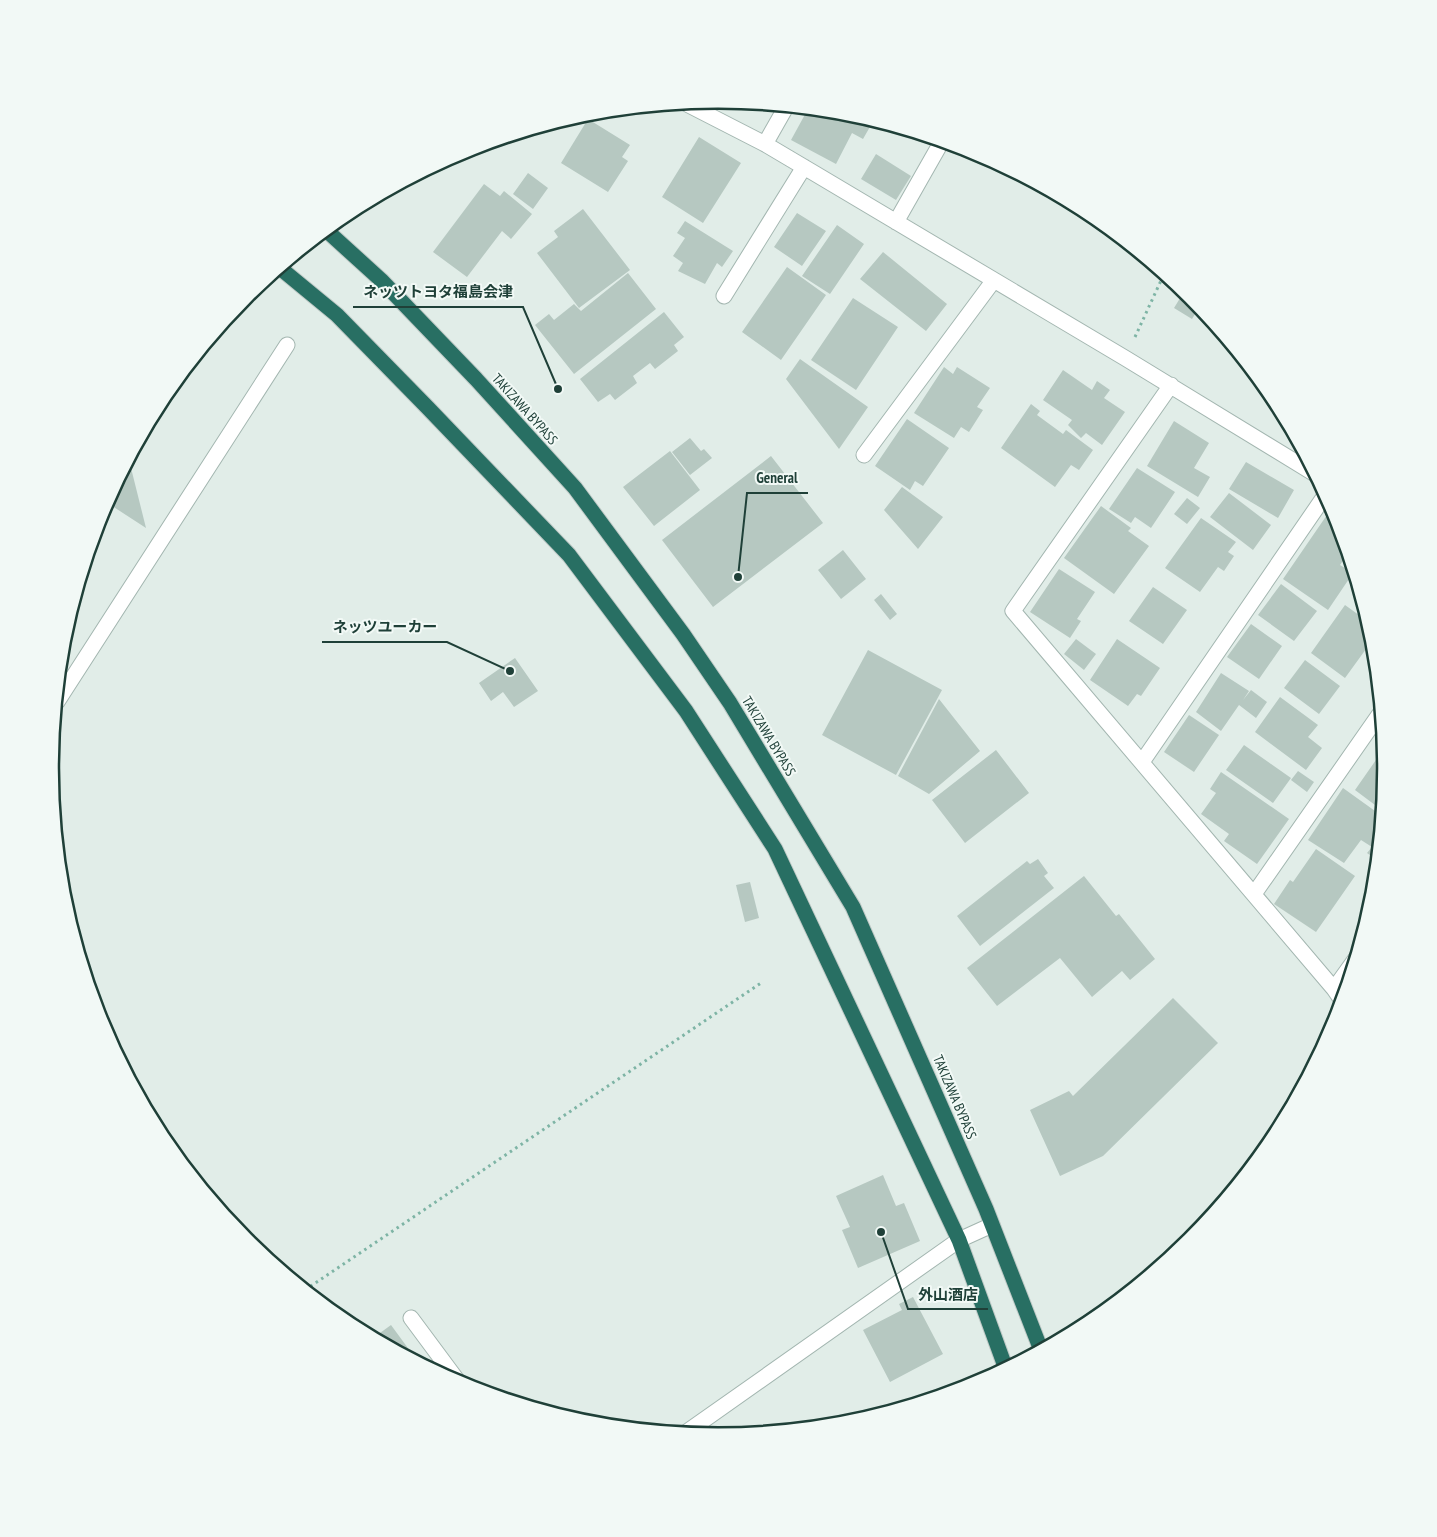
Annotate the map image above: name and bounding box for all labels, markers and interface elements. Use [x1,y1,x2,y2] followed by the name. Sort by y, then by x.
[353,277,523,307] callout: ネッツトヨタ福島会津
[363,282,513,301] text: ネッツトヨタ福島会津
[488,370,562,448] street label: TAKIZAWA BYPASS
[747,463,808,493] callout: General
[756,468,798,487] text: General
[322,612,447,642] callout: ネッツユーカー
[332,617,438,636] text: ネッツユーカー
[738,693,800,779] street label: TAKIZAWA BYPASS
[929,1052,981,1142] street label: TAKIZAWA BYPASS
[908,1279,988,1309] callout: 外山酒店
[918,1285,978,1304] text: 外山酒店

